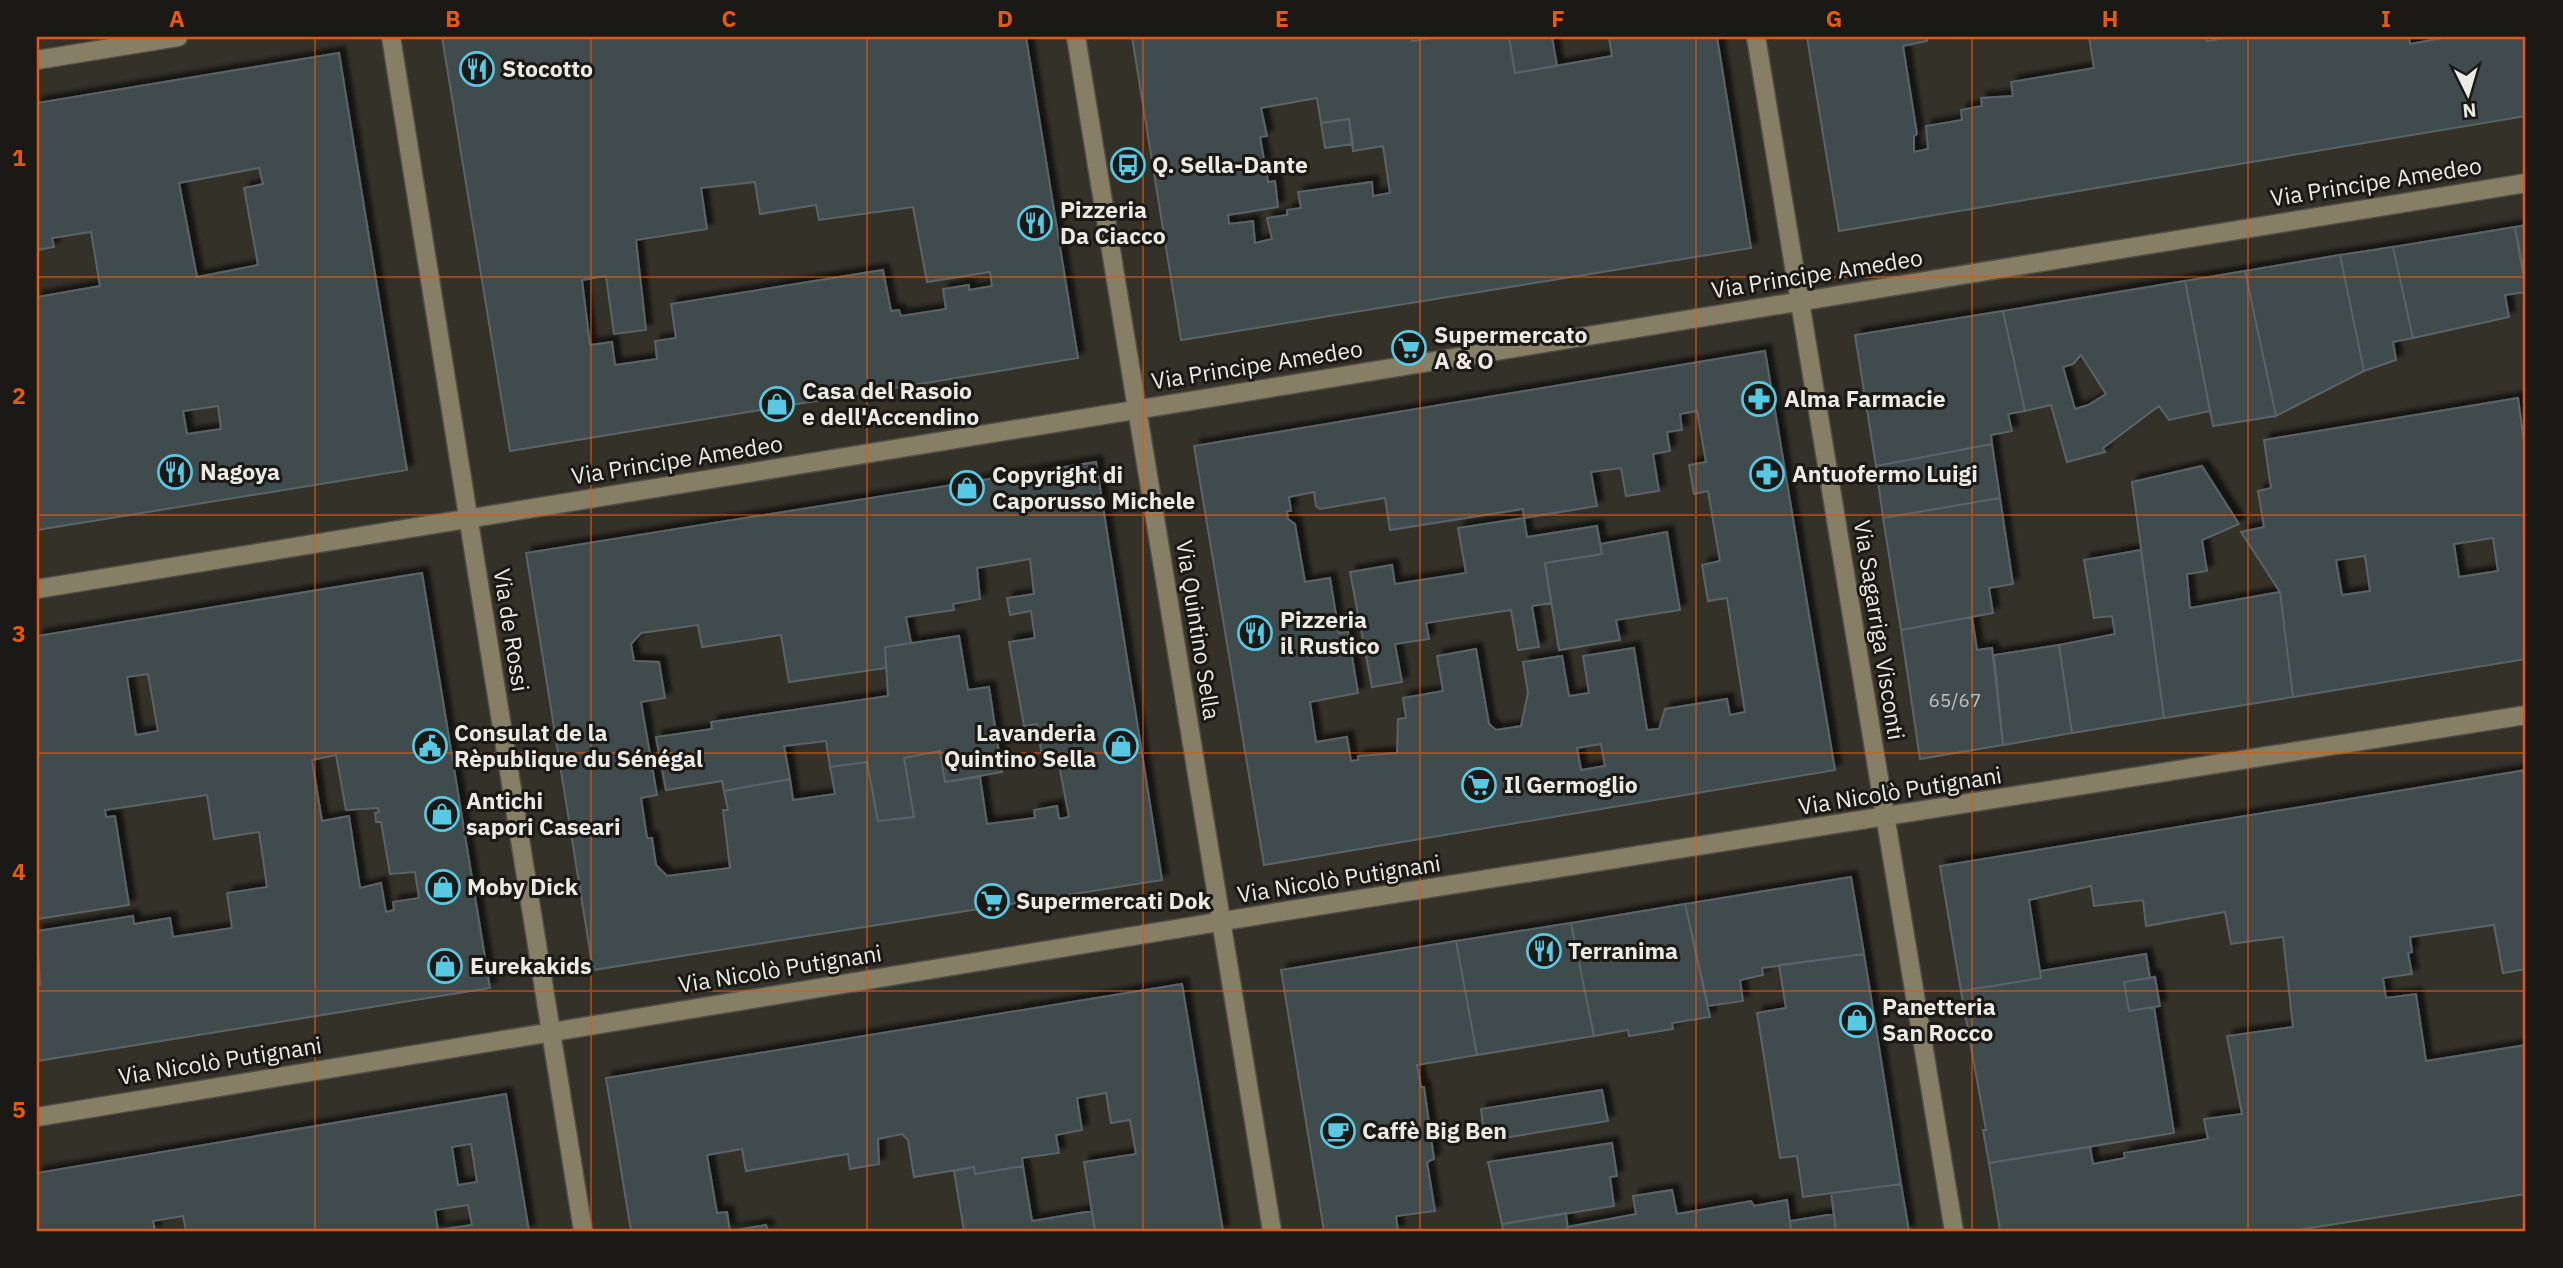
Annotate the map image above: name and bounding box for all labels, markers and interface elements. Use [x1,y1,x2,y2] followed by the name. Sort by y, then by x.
[169,3,185,33] text: A
[445,3,461,33] text: B
[722,3,737,33] text: C
[997,3,1013,33] text: D
[1275,3,1289,33] text: E
[1551,3,1565,33] text: F
[1826,3,1842,33] text: G
[2102,3,2118,33] text: H
[2381,3,2391,33] text: I
[458,50,496,88] restaurant icon: Stocotto
[502,53,593,83] place label: Stocotto
[2434,60,2504,130] north arrow
[2462,98,2477,123] text: N
[12,142,26,172] text: 1
[1109,146,1147,184] bus stop icon: Q. Sella-Dante
[1152,149,1308,179] place label: Q. Sella-Dante
[2268,150,2484,213] street label: Via Principe Amedeo
[1060,194,1166,250] place label: Pizzeria Da Ciacco
[1016,204,1054,242] restaurant icon: Pizzeria Da Ciacco
[1709,242,1925,305] street label: Via Principe Amedeo
[1434,319,1587,375] place label: Supermercato A & O
[1390,329,1428,367] supermarket icon: Supermercato A & O
[1149,333,1365,396] street label: Via Principe Amedeo
[802,375,979,431] place label: Casa del Rasoio e dell'Accendino
[12,380,26,410] text: 2
[1740,380,1778,418] pharmacy icon: Alma Farmacie
[1784,383,1946,413] place label: Alma Farmacie
[758,385,796,423] shop icon: Casa del Rasoio e dell'Accendino
[569,428,785,491] street label: Via Principe Amedeo
[156,453,194,491] restaurant icon: Nagoya
[1748,455,1786,493] pharmacy icon: Antuofermo Luigi
[200,456,280,486] place label: Nagoya
[1792,458,1978,488] place label: Antuofermo Luigi
[992,459,1195,515] place label: Copyright di Caporusso Michele
[948,469,986,507] shop icon: Copyright di Caporusso Michele
[1848,518,1912,742] street label: Via Sagarriga Visconti
[1170,538,1228,722] street label: Via Quintino Sella
[487,566,537,693] street label: Via de Rossi
[1280,604,1380,660] place label: Pizzeria il Rustico
[1236,614,1274,652] restaurant icon: Pizzeria il Rustico
[12,618,26,648] text: 3
[1929,688,1981,712] house number: 65/67
[454,717,703,773] place label: Consulat de la Rèpublique du Sénégal
[944,717,1096,773] place label: Lavanderia Quintino Sella
[411,727,449,765] public building icon: Consulat de la Rèpublique du Sénégal
[1102,727,1140,765] shop icon: Lavanderia Quintino Sella
[1796,759,2004,821] street label: Via Nicolò Putignani
[1460,766,1498,804] supermarket icon: Il Germoglio
[1504,769,1638,799] place label: Il Germoglio
[466,785,620,841] place label: Antichi sapori Caseari
[423,795,461,833] shop icon: Antichi sapori Caseari
[1235,847,1443,909] street label: Via Nicolò Putignani
[12,856,26,886] text: 4
[424,868,462,906] shop icon: Moby Dick
[467,871,579,901] place label: Moby Dick
[973,882,1011,920] supermarket icon: Supermercati Dok
[1016,885,1212,915] place label: Supermercati Dok
[1525,932,1563,970] restaurant icon: Terranima
[1568,935,1678,965] place label: Terranima
[676,937,884,999] street label: Via Nicolò Putignani
[426,947,464,985] shop icon: Eurekakids
[470,950,592,980] place label: Eurekakids
[1882,991,1996,1047] place label: Panetteria San Rocco
[1838,1001,1876,1039] shop icon: Panetteria San Rocco
[116,1029,324,1091] street label: Via Nicolò Putignani
[12,1094,26,1124] text: 5
[1319,1112,1357,1150] cafe icon: Caffè Big Ben
[1362,1115,1507,1145] place label: Caffè Big Ben

